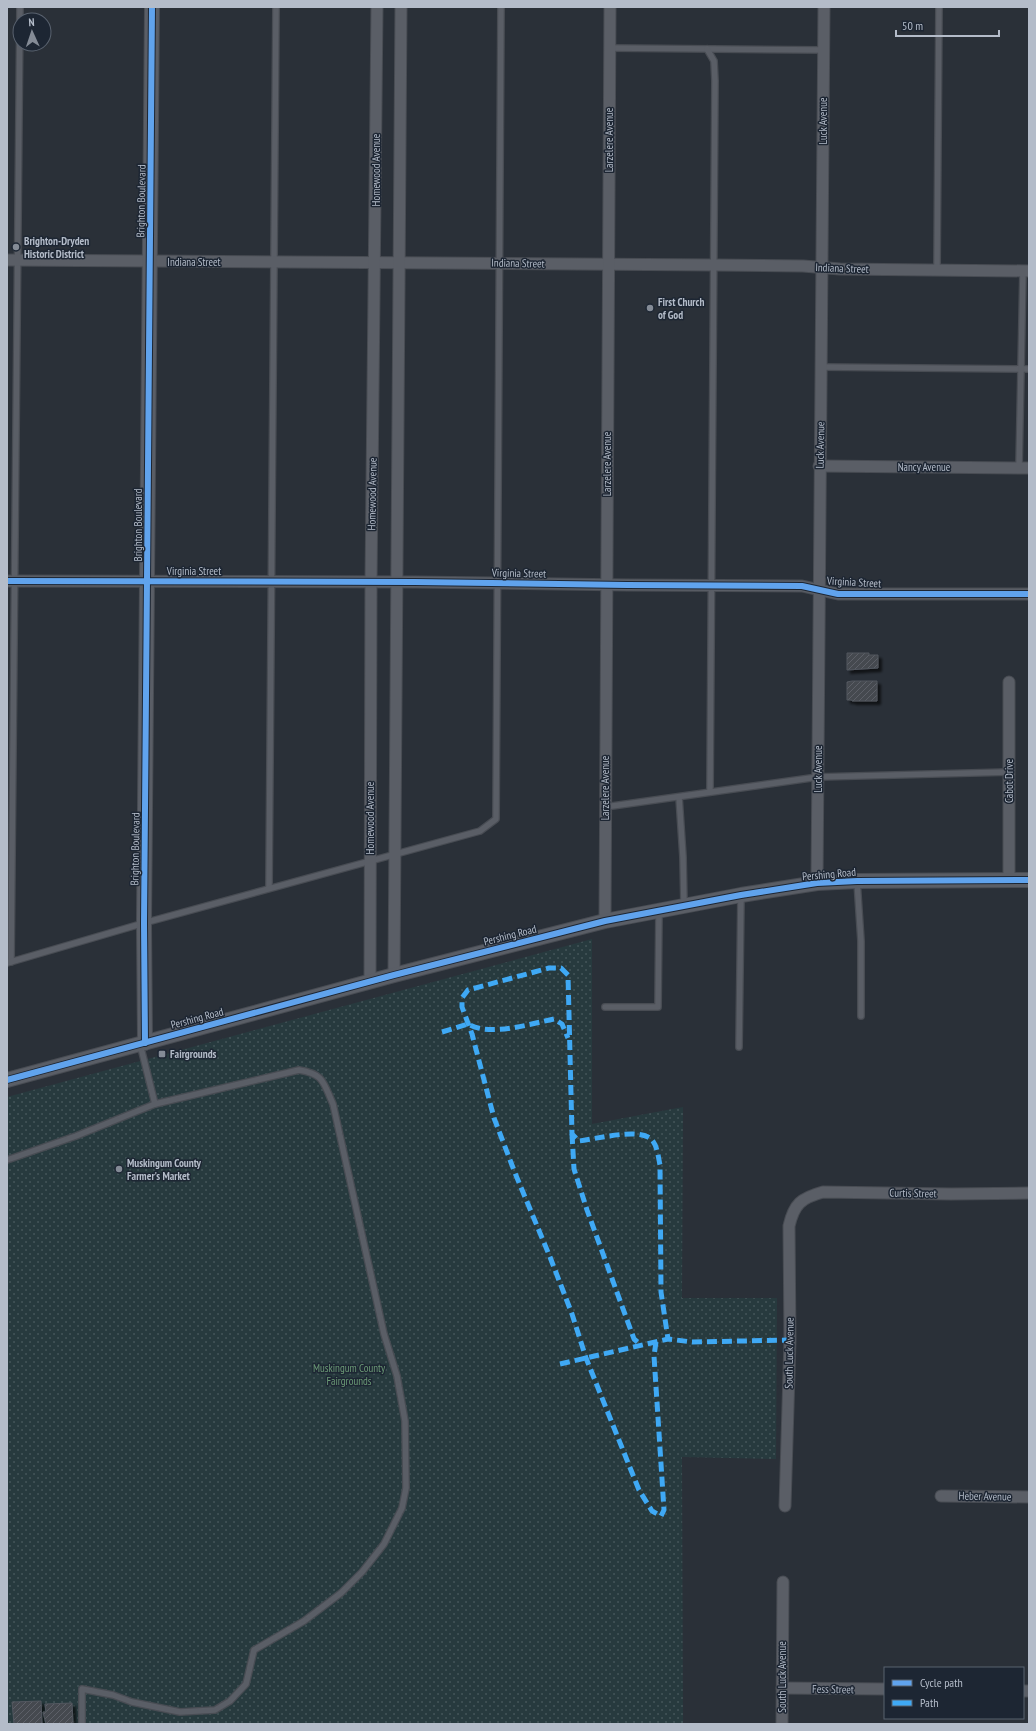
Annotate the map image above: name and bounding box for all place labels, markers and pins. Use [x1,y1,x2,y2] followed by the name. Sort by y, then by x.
[24,234,89,261] place label: Brighton-Dryden Historic District
[11,242,21,252] marker: Brighton-Dryden Historic District
[658,295,704,322] place label: First Church of God
[645,303,655,313] marker: First Church of God
[170,1047,217,1061] place label: Fairgrounds
[157,1049,167,1059] marker: Fairgrounds
[127,1156,202,1183] place label: Muskingum County Farmer's Market
[114,1164,124,1174] marker: Muskingum County Farmer's Market

